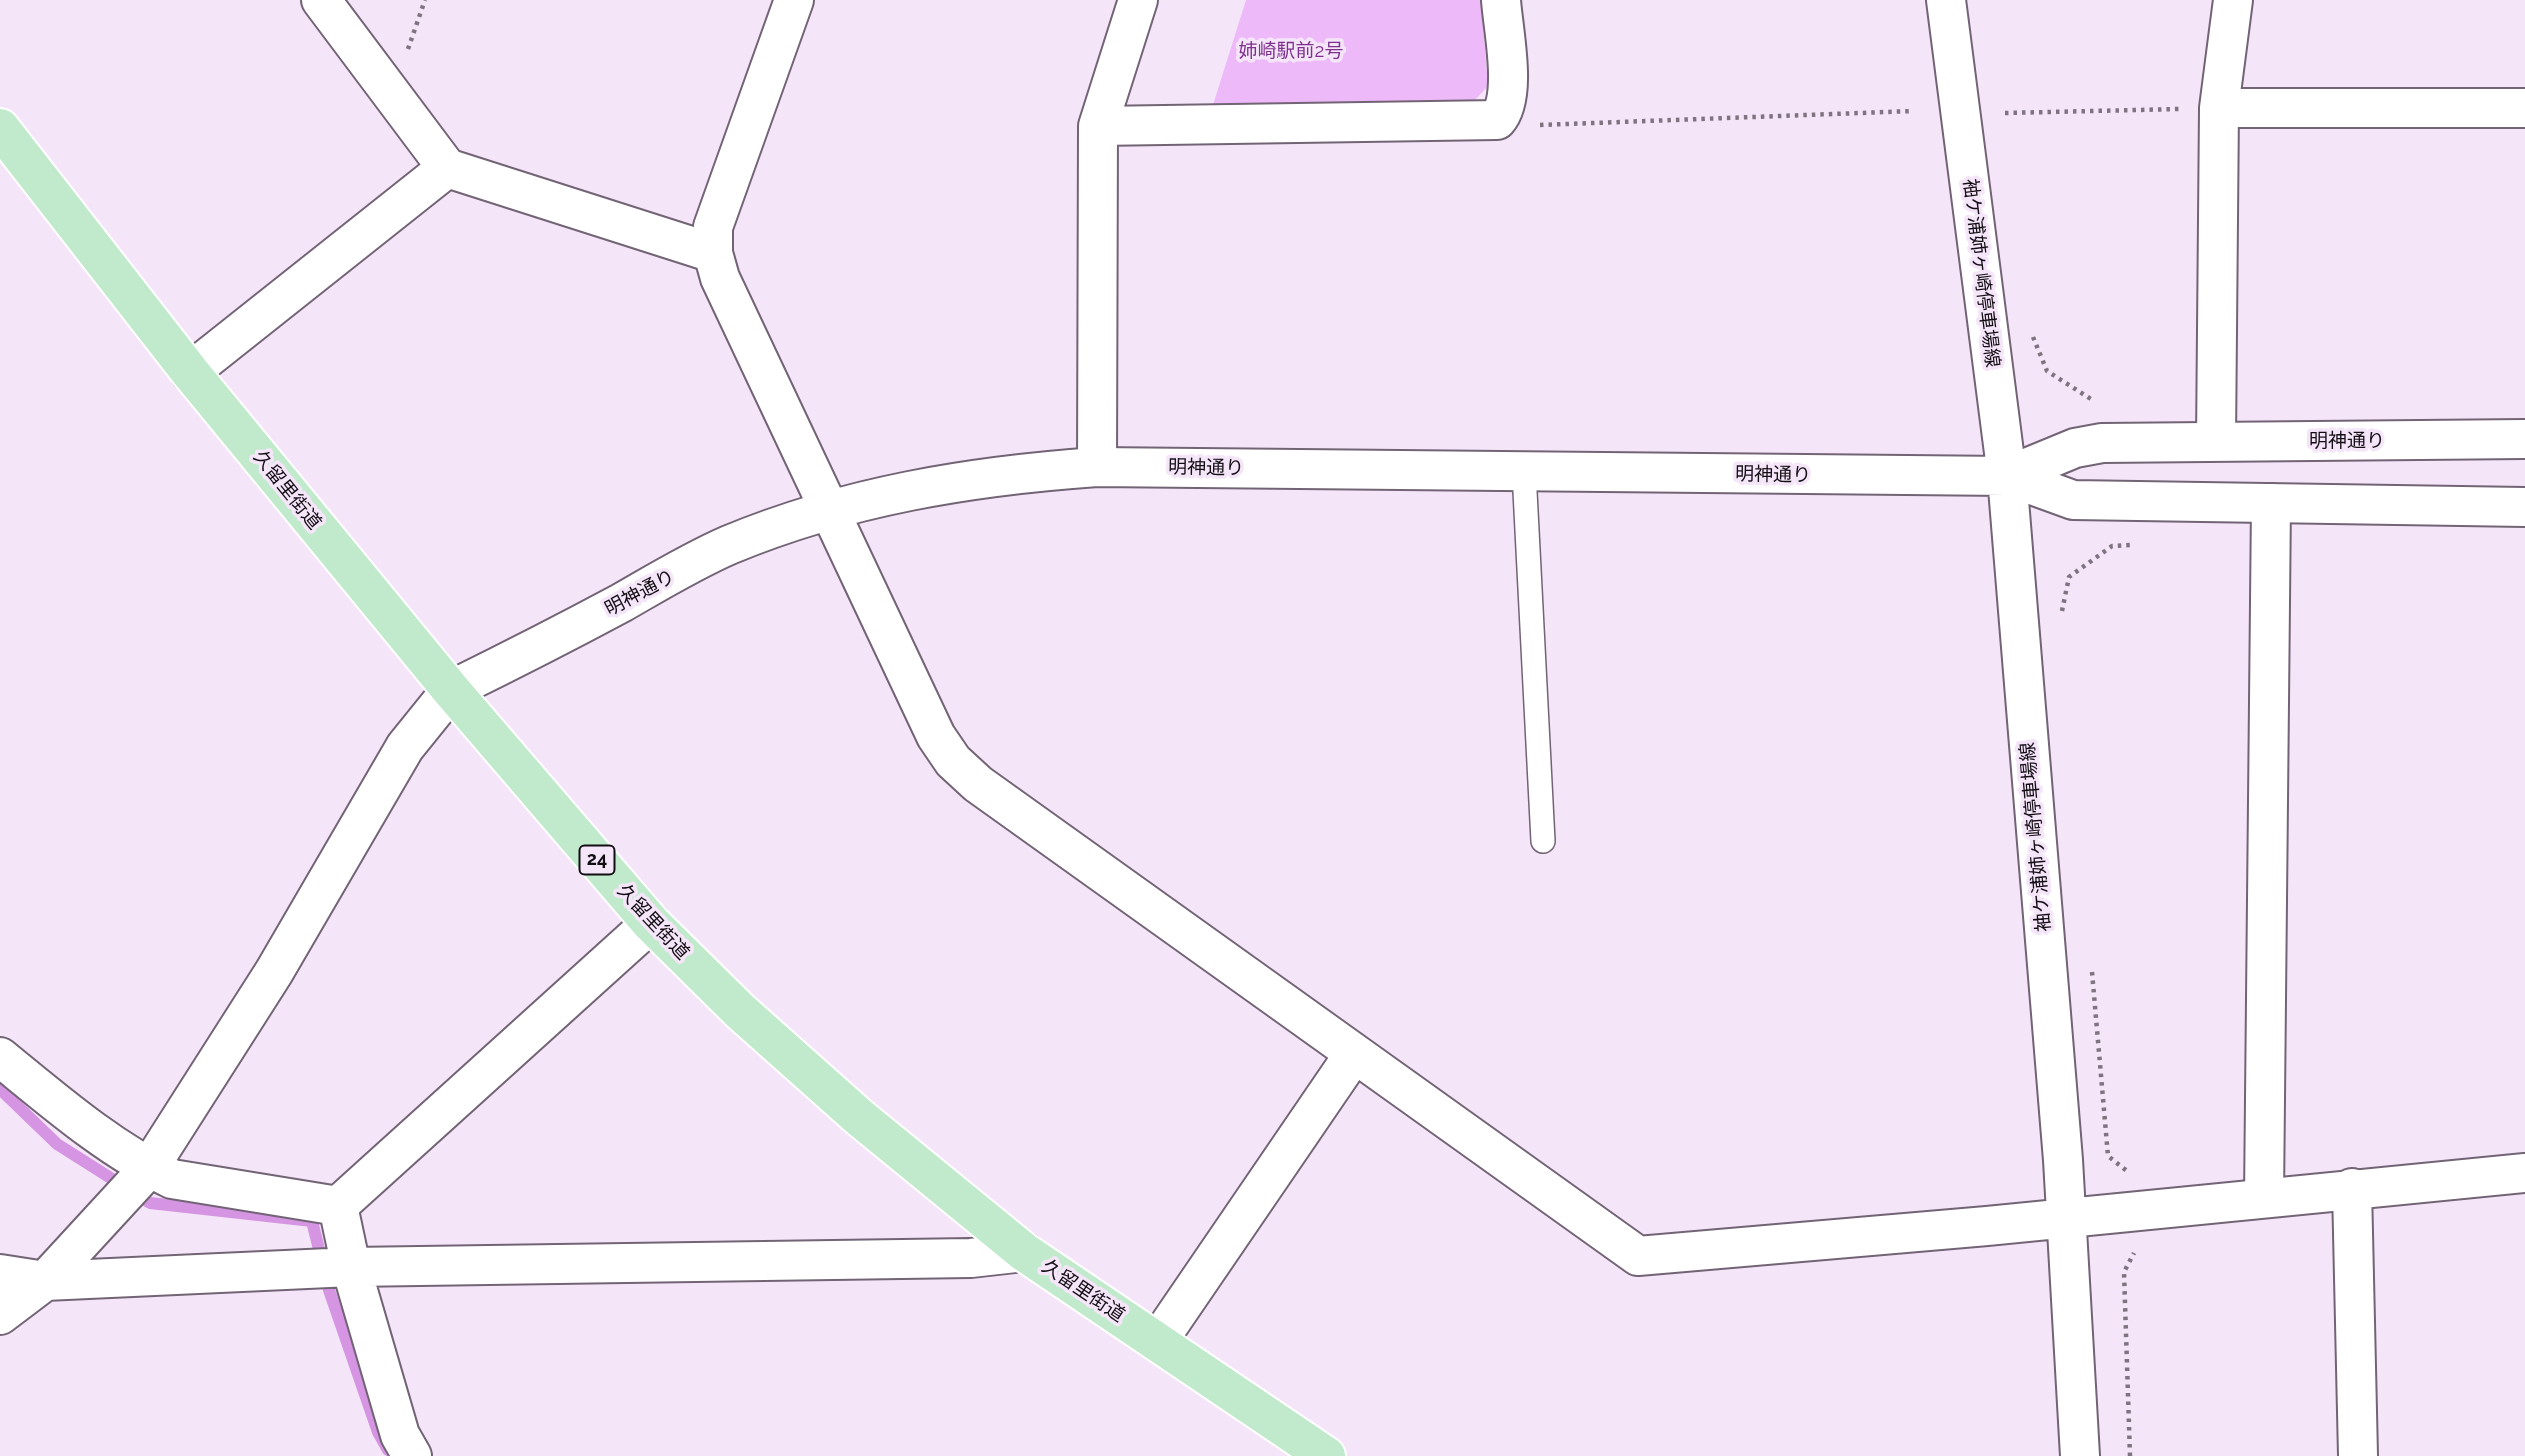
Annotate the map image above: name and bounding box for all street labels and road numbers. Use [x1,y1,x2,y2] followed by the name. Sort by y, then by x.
[1958,177,2004,369] street label: 袖ケ浦姉ヶ崎停車場線
[2309,430,2385,452] street label: 明神通り
[248,446,326,534] street label: 久留里街道
[1168,456,1244,480] street label: 明神通り
[1735,463,1811,487] street label: 明神通り
[601,565,679,621] street label: 明神通り
[2016,741,2056,933] street label: 袖ケ浦姉ヶ崎停車場線
[580,846,614,874] road number: 24
[612,879,694,965] street label: 久留里街道
[1037,1255,1129,1327] street label: 久留里街道

